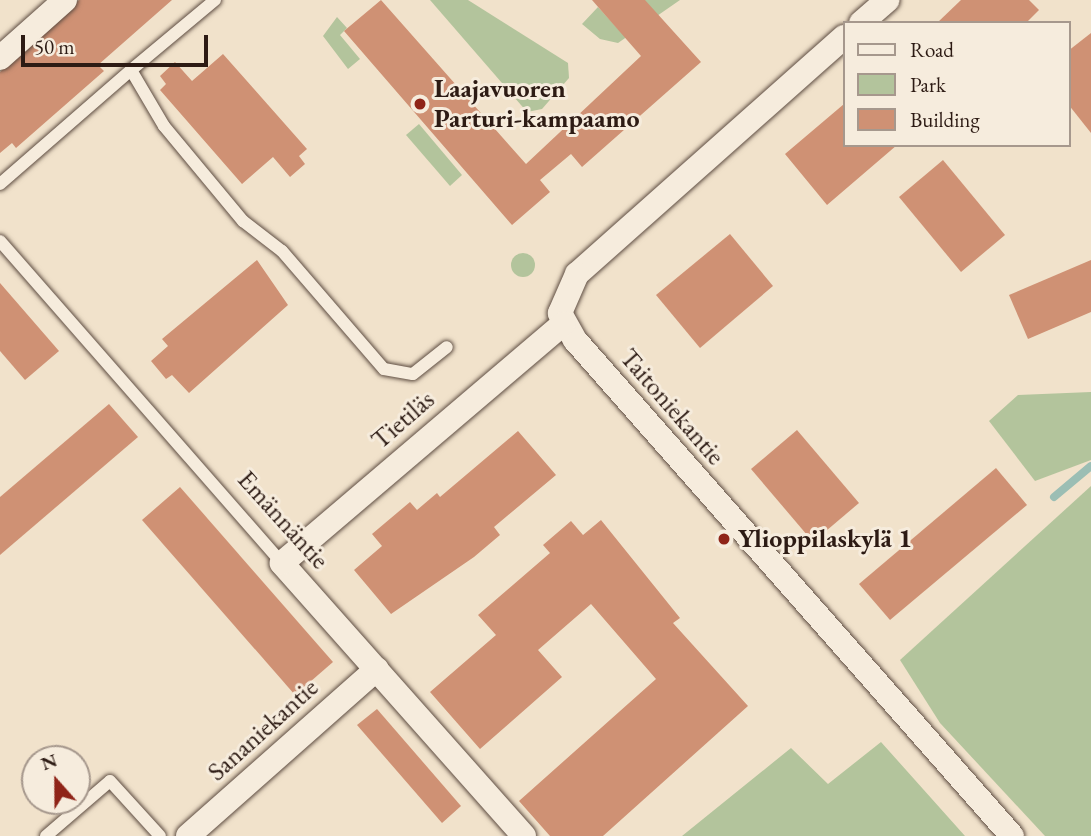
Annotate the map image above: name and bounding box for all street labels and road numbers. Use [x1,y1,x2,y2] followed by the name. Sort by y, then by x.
[613,343,731,471] street label: Taitoniekantie
[365,384,441,456] street label: Tietiläs
[231,464,335,576] street label: Emännäntie
[201,672,325,788] street label: Sananiekantie

